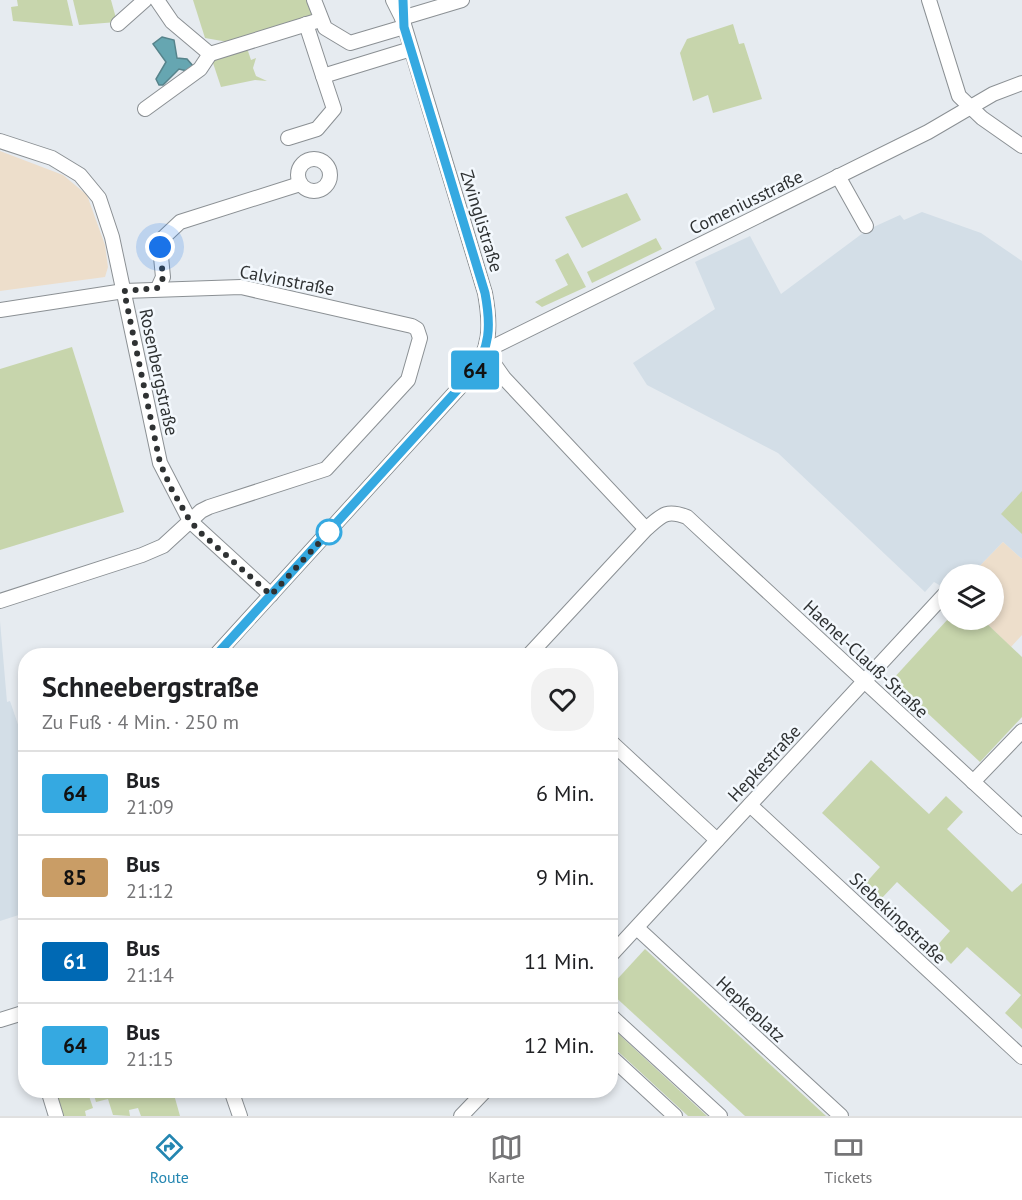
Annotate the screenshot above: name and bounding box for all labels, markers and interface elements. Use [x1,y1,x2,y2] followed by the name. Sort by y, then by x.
[685,165,807,239] street label: Comeniusstraße
[456,167,508,275] street label: Zwinglistraße
[145,232,175,262] your location
[238,260,336,300] street label: Calvinstraße
[134,306,184,438] street label: Rosenbergstraße
[448,350,502,389] line badge: 64
[463,357,487,384] text: 64
[316,519,342,545] unlabelled marker
[938,564,1004,630] map controls
[938,564,1004,630] button: layers
[799,595,933,723] street label: Haenel-Clauß-Straße
[42,668,259,705] text: Schneebergstraße
[531,668,594,731] button: heart
[42,709,239,735] text: Zu Fuß · 4 Min. · 250 m
[722,720,806,806] street label: Hepkestraße
[126,766,160,794] text: Bus
[536,779,594,807] text: 6 Min.
[63,780,87,807] text: 64
[126,794,174,820] text: 21:09
[126,850,160,878] text: Bus
[536,863,594,891] text: 9 Min.
[63,864,87,891] text: 85
[845,867,951,969] street label: Siebekingstraße
[126,878,174,904] text: 21:12
[126,934,160,962] text: Bus
[524,947,594,975] text: 11 Min.
[63,948,87,975] text: 61
[126,962,174,988] text: 21:14
[711,971,791,1047] street label: Hepkeplatz
[126,1018,160,1046] text: Bus
[524,1031,594,1059] text: 12 Min.
[63,1032,87,1059] text: 64
[126,1046,174,1072] text: 21:15
[150,1131,189,1187] tab: Route
[488,1131,525,1187] tab: Karte
[824,1131,872,1187] tab: Tickets

